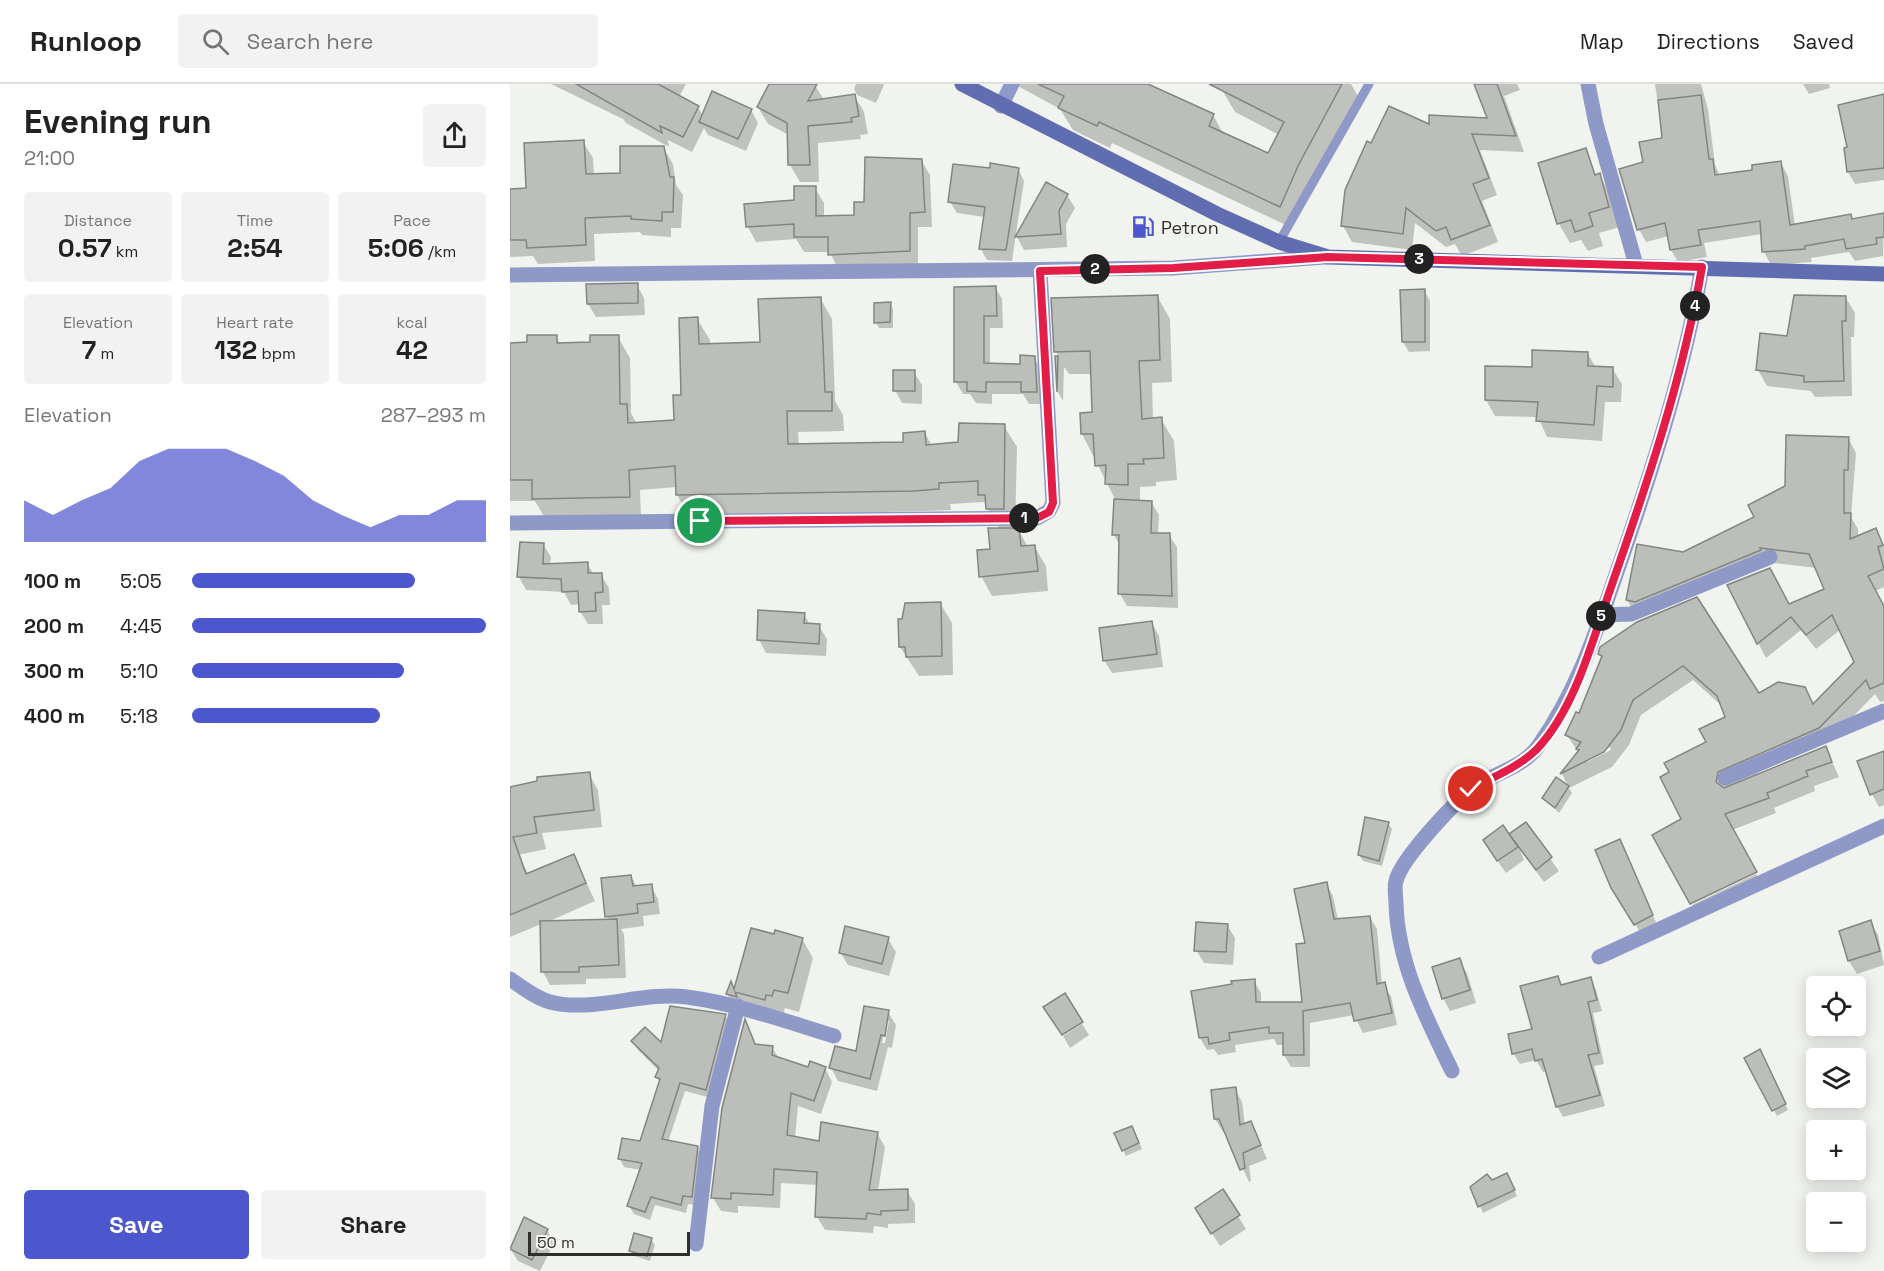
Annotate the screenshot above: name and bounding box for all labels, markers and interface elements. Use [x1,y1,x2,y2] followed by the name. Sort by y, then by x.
[178,14,598,68] search box
[30,23,142,59] text: Runloop
[199,25,232,58] icon: search
[247,27,374,55] text: Search here
[1580,28,1624,55] text: Map
[1657,28,1760,55] text: Directions
[1793,28,1854,55] text: Saved
[24,101,212,143] text: Evening run
[423,104,486,167] button: share
[24,145,75,171] text: 21:00
[64,210,132,231] text: Distance
[237,210,273,231] text: Time
[393,210,431,231] text: Pace
[1130,214,1156,240] fuel station icon: Petron
[1161,216,1219,239] place label: Petron
[58,231,112,265] text: 0.57
[227,231,283,265] text: 2:54
[368,231,424,265] text: 5:06
[112,241,138,262] text: km
[424,241,456,262] text: /km
[1404,244,1434,274] pin: 3
[1414,248,1424,269] text: 3
[1080,254,1110,284] pin: 2
[1090,258,1100,279] text: 2
[1680,291,1710,321] pin: 4
[1690,295,1700,316] text: 4
[63,312,133,333] text: Elevation
[216,312,294,333] text: Heart rate
[397,312,427,333] text: kcal
[82,333,96,367] text: 7
[214,333,257,367] text: 132
[396,333,428,367] text: 42
[96,343,114,364] text: m
[257,343,296,364] text: bpm
[24,402,112,428] text: Elevation
[381,402,486,428] text: 287–293 m
[674,495,725,546] pin
[1009,503,1039,533] pin: 1
[683,504,716,537] icon: arrive
[1020,507,1028,528] text: 1
[24,568,81,594] text: 100 m
[120,568,162,594] text: 5:05
[1586,601,1616,631] pin: 5
[1596,605,1606,626] text: 5
[24,613,84,639] text: 200 m
[120,613,162,639] text: 4:45
[24,658,84,684] text: 300 m
[120,658,158,684] text: 5:10
[24,703,85,729] text: 400 m
[120,703,158,729] text: 5:18
[1445,763,1496,814] pin
[1454,772,1487,805] icon: check
[1806,976,1866,1252] map controls
[1806,976,1866,1036] button: locate
[1806,1048,1866,1108] button: layers
[1806,1120,1866,1180] button: +
[24,1190,249,1259] button: Save
[261,1190,486,1259] button: Share
[1806,1192,1866,1252] button: −
[528,1229,690,1256] scale bar
[537,1232,575,1253] text: 50 m

